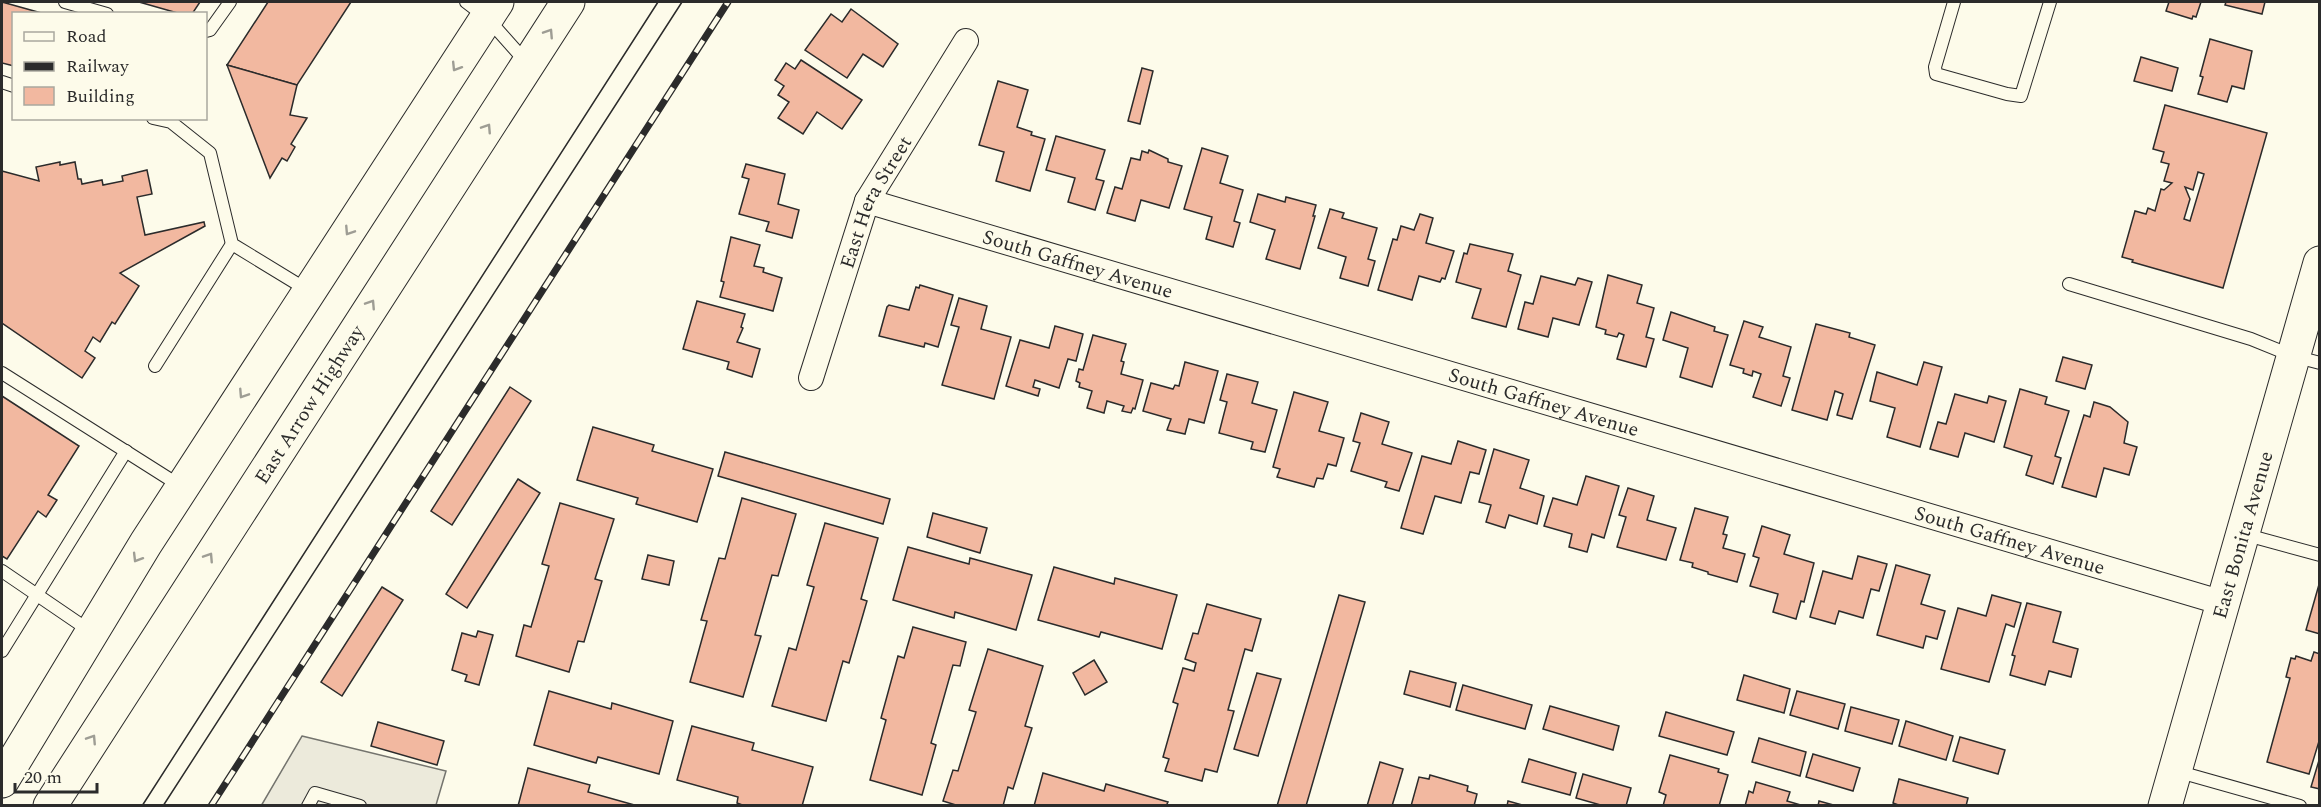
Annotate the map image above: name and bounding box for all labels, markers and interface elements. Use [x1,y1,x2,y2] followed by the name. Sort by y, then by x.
[12,12,207,120] legend
[66,23,107,50] text: Road
[541,29,553,39] one-way arrow
[66,53,130,80] text: Railway
[451,61,463,71] one-way arrow
[66,83,135,110] text: Building
[479,123,490,134] one-way arrow
[833,130,920,273] street label: East Hera Street
[979,222,1177,307] street label: South Gaffney Avenue
[345,225,357,235] one-way arrow
[364,300,375,311] one-way arrow
[247,318,373,490] street label: East Arrow Highway
[1445,360,1643,445] street label: South Gaffney Avenue
[239,388,250,399] one-way arrow
[2205,448,2282,623] street label: East Bonita Avenue
[1911,498,2108,583] street label: South Gaffney Avenue
[133,552,145,562] one-way arrow
[202,553,213,564] one-way arrow
[85,734,96,745] one-way arrow
[15,756,98,794] scale bar
[24,764,62,791] text: 20 m

